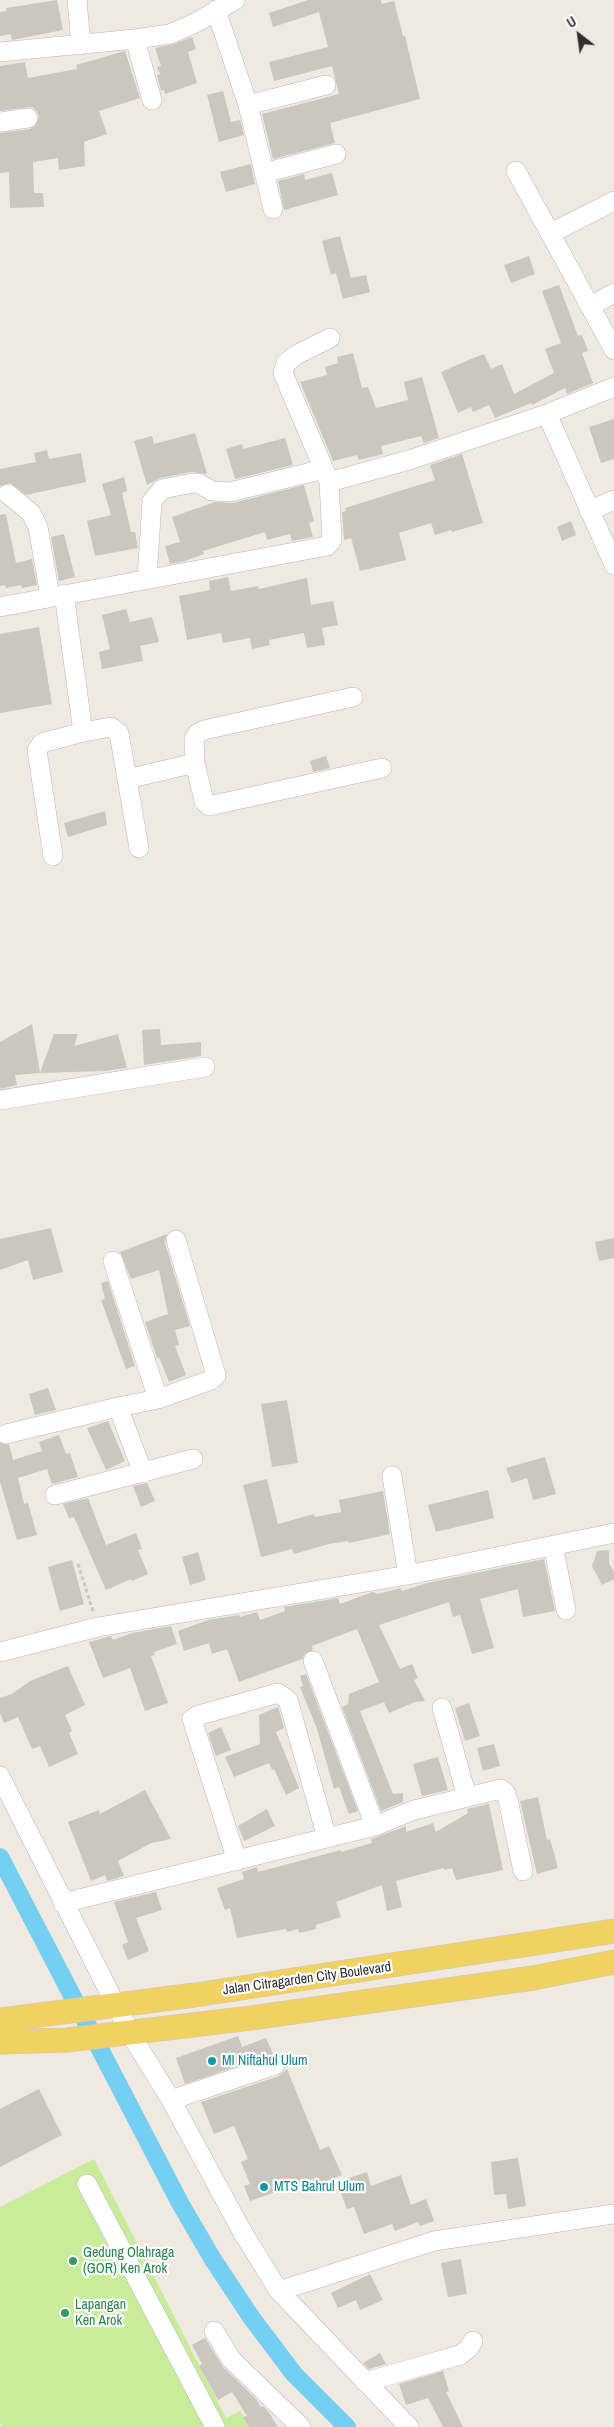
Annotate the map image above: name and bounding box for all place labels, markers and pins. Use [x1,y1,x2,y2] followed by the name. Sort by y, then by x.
[222,2053,307,2069] place label: MI Niftahul Ulum
[206,2055,218,2067] marker: MI Niftahul Ulum
[274,2179,365,2195] place label: MTS Bahrul Ulum
[258,2181,270,2193] marker: MTS Bahrul Ulum
[83,2245,174,2278] place label: Gedung Olahraga (GOR) Ken Arok
[67,2255,79,2267] marker: Gedung Olahraga (GOR) Ken Arok
[75,2297,126,2330] place label: Lapangan Ken Arok
[59,2307,71,2319] marker: Lapangan Ken Arok

